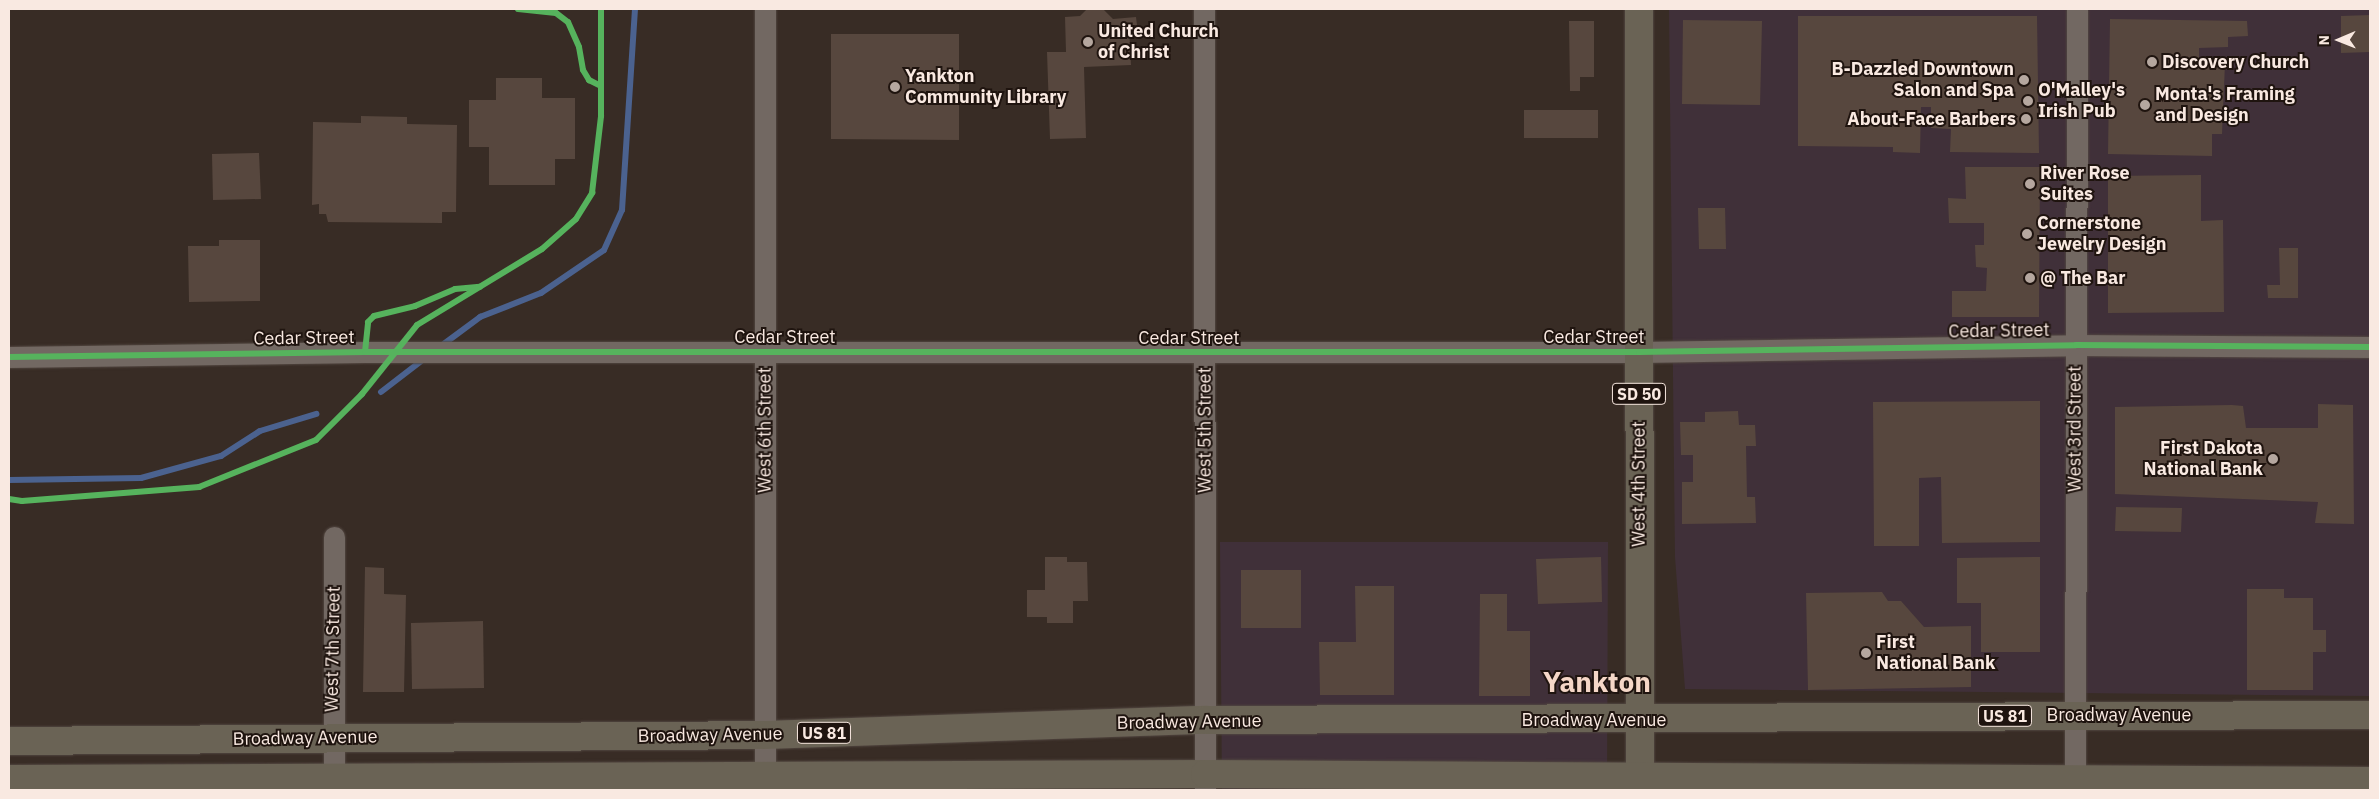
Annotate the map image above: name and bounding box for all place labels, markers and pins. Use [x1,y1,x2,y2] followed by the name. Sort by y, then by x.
[1098,21,1219,64] place label: United Church of Christ
[1082,36,1094,48] marker: United Church of Christ
[2162,51,2309,73] place label: Discovery Church
[2146,56,2158,68] marker: Discovery Church
[1831,59,2014,102] place label: B-Dazzled Downtown Salon and Spa
[905,66,1066,108] place label: Yankton Community Library
[2018,74,2030,86] marker: B-Dazzled Downtown Salon and Spa
[2038,80,2125,122] place label: O'Malley's Irish Pub
[889,81,901,93] marker: Yankton Community Library
[2155,84,2295,126] place label: Monta's Framing and Design
[2022,95,2034,107] marker: O'Malley's Irish Pub
[2139,99,2151,111] marker: Monta's Framing and Design
[1847,108,2016,130] place label: About-Face Barbers
[2020,113,2032,125] marker: About-Face Barbers
[2040,163,2130,205] place label: River Rose Suites
[2024,178,2036,190] marker: River Rose Suites
[2037,213,2166,255] place label: Cornerstone Jewelry Design
[2021,228,2033,240] marker: Cornerstone Jewelry Design
[2040,267,2126,289] place label: @ The Bar
[2024,272,2036,284] marker: @ The Bar
[2144,438,2263,480] place label: First Dakota National Bank
[2267,453,2279,465] marker: First Dakota National Bank
[1876,632,1995,674] place label: First National Bank
[1860,647,1872,659] marker: First National Bank

